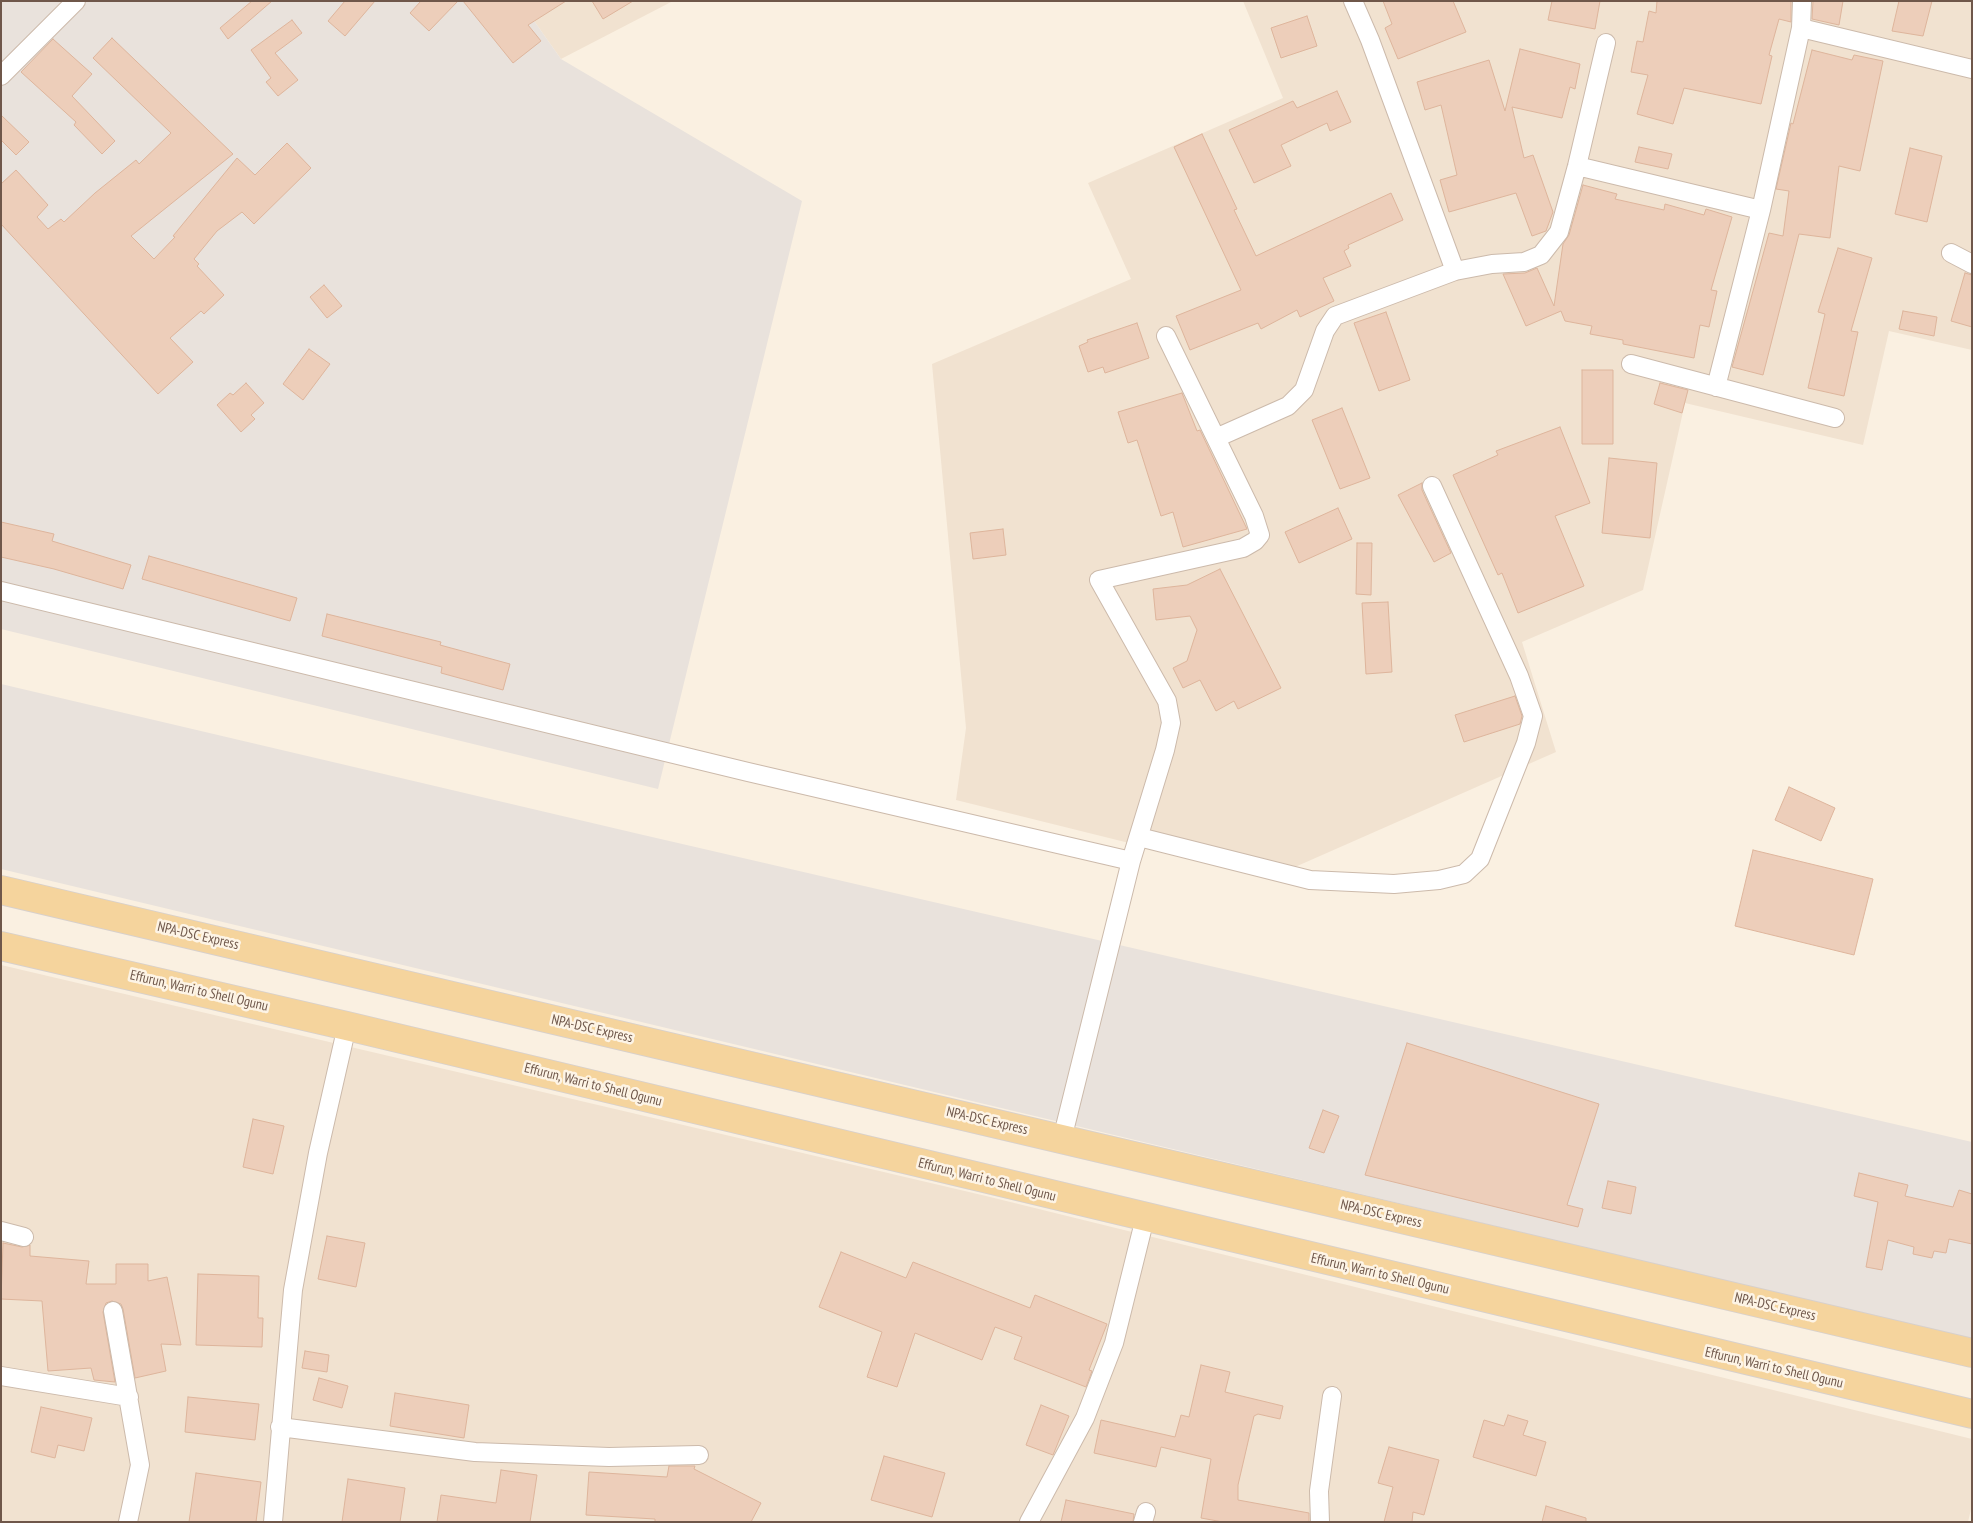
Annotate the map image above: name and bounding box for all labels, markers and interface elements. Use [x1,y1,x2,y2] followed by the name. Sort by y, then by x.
[156,918,240,954] street label: NPA-DSC Express
[128,967,270,1015] street label: Effurun, Warri to Shell Ogunu
[550,1011,634,1047] street label: NPA-DSC Express
[522,1060,664,1110] street label: Effurun, Warri to Shell Ogunu
[945,1103,1029,1139] street label: NPA-DSC Express
[916,1155,1058,1205] street label: Effurun, Warri to Shell Ogunu
[1339,1196,1423,1232] street label: NPA-DSC Express
[1309,1250,1451,1298] street label: Effurun, Warri to Shell Ogunu
[1733,1289,1817,1325] street label: NPA-DSC Express
[1703,1344,1845,1392] street label: Effurun, Warri to Shell Ogunu

